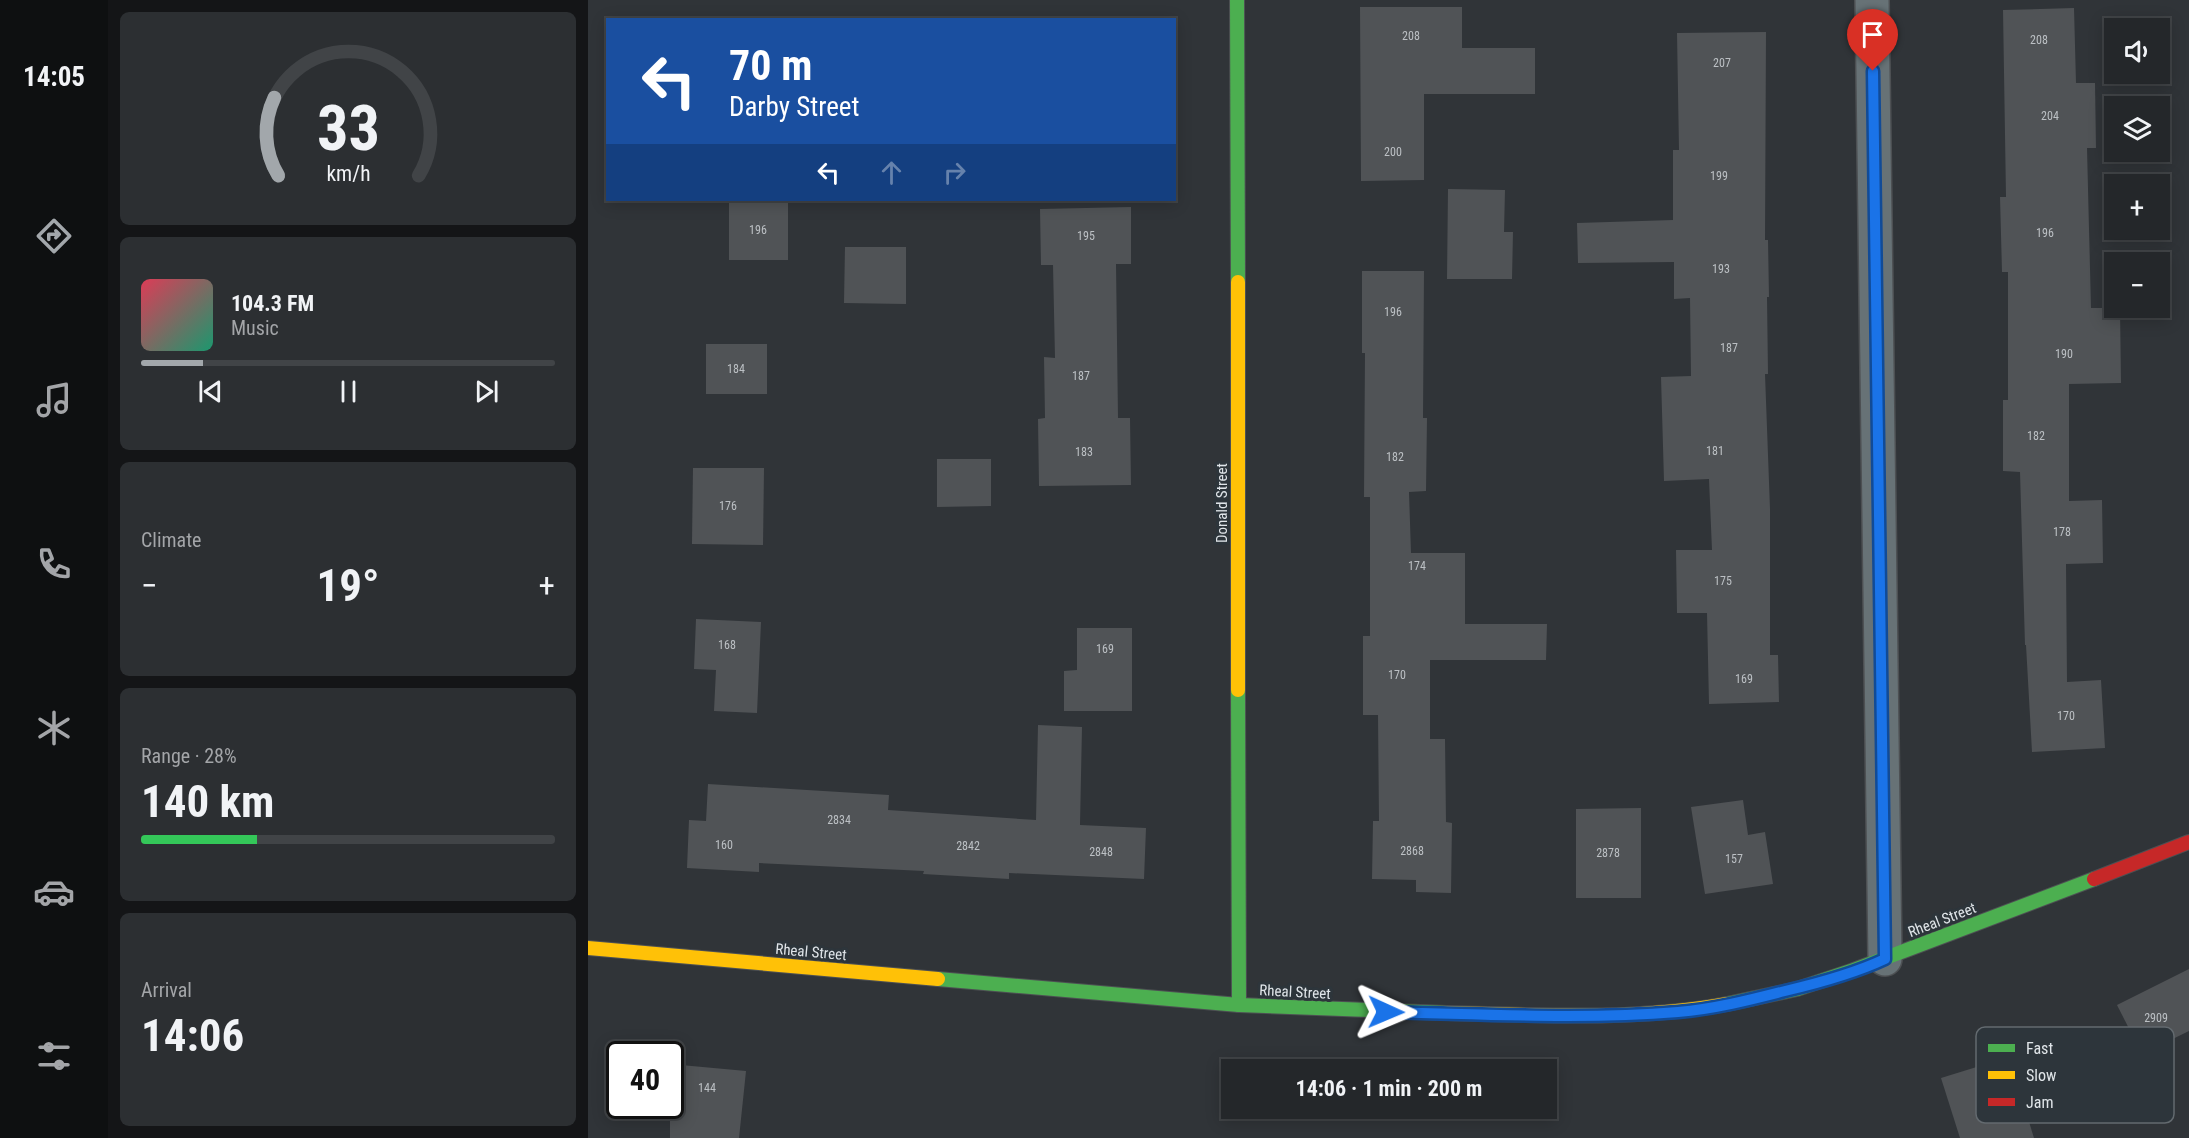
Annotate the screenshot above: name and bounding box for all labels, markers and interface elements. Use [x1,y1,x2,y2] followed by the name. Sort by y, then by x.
[1847,9,1898,71] pin
[1856,18,1889,51] icon: arrive
[2104,18,2170,318] map controls
[2104,18,2170,84] button: sound
[1402,29,1420,43] house number: 208
[2030,33,2048,47] house number: 208
[729,41,812,90] text: 70 m
[630,42,708,120] icon: left
[1713,56,1731,70] house number: 207
[23,61,85,93] text: 14:05
[729,91,859,123] text: Darby Street
[316,92,380,165] text: 33
[2104,96,2170,162] button: layers
[2041,109,2059,123] house number: 204
[1384,145,1402,159] house number: 200
[812,156,845,189] icon: left
[875,156,908,189] icon: ahead
[938,156,971,189] icon: right
[326,161,370,186] text: km/h
[1710,169,1728,183] house number: 199
[2104,174,2170,240] button: +
[33,215,75,257] icon: directions
[749,223,767,237] house number: 196
[2036,226,2054,240] house number: 196
[1077,229,1095,243] house number: 195
[2104,252,2170,318] button: −
[1712,262,1730,276] house number: 193
[231,291,314,316] text: 104.3 FM
[1384,305,1402,319] house number: 196
[231,316,279,340] text: Music
[1720,341,1738,355] house number: 187
[2055,347,2073,361] house number: 190
[727,362,745,376] house number: 184
[1072,369,1090,383] house number: 187
[194,375,227,408] icon: previous
[332,375,365,408] icon: pause
[470,375,503,408] icon: next
[33,379,75,421] icon: music
[2027,429,2045,443] house number: 182
[1706,444,1724,458] house number: 181
[1075,445,1093,459] house number: 183
[1386,450,1404,464] house number: 182
[1213,463,1231,543] street label: Donald Street
[719,499,737,513] house number: 176
[2053,525,2071,539] house number: 178
[141,528,201,552] text: Climate
[33,543,75,585] icon: phone
[317,559,380,612] text: 19°
[1408,559,1426,573] house number: 174
[141,566,158,605] text: −
[539,566,555,605] text: +
[1714,574,1732,588] house number: 175
[718,638,736,652] house number: 168
[1096,642,1114,656] house number: 169
[1388,668,1406,682] house number: 170
[1735,672,1753,686] house number: 169
[33,707,75,749] icon: climate
[2057,709,2075,723] house number: 170
[141,744,237,768] text: Range · 28%
[141,775,274,828] text: 140 km
[827,813,851,827] house number: 2834
[715,838,733,852] house number: 160
[956,839,980,853] house number: 2842
[1400,844,1424,858] house number: 2868
[1089,845,1113,859] house number: 2848
[1596,846,1620,860] house number: 2878
[1725,852,1743,866] house number: 157
[33,871,75,913] icon: car
[1905,899,1979,941] street label: Rheal Street
[775,940,847,964] street label: Rheal Street
[141,978,192,1002] text: Arrival
[1354,980,1418,1044] position arrow
[1259,981,1331,1003] street label: Rheal Street
[141,1009,244,1062] text: 14:06
[2144,1011,2168,1025] house number: 2909
[1976,1027,2174,1123] legend
[33,1035,75,1077] icon: filters
[2026,1039,2053,1058] text: Fast
[606,1041,684,1119] speed limit sign: 40
[2026,1066,2056,1085] text: Slow
[1296,1076,1482,1101] text: 14:06 · 1 min · 200 m
[698,1081,716,1095] house number: 144
[2026,1093,2053,1112] text: Jam

